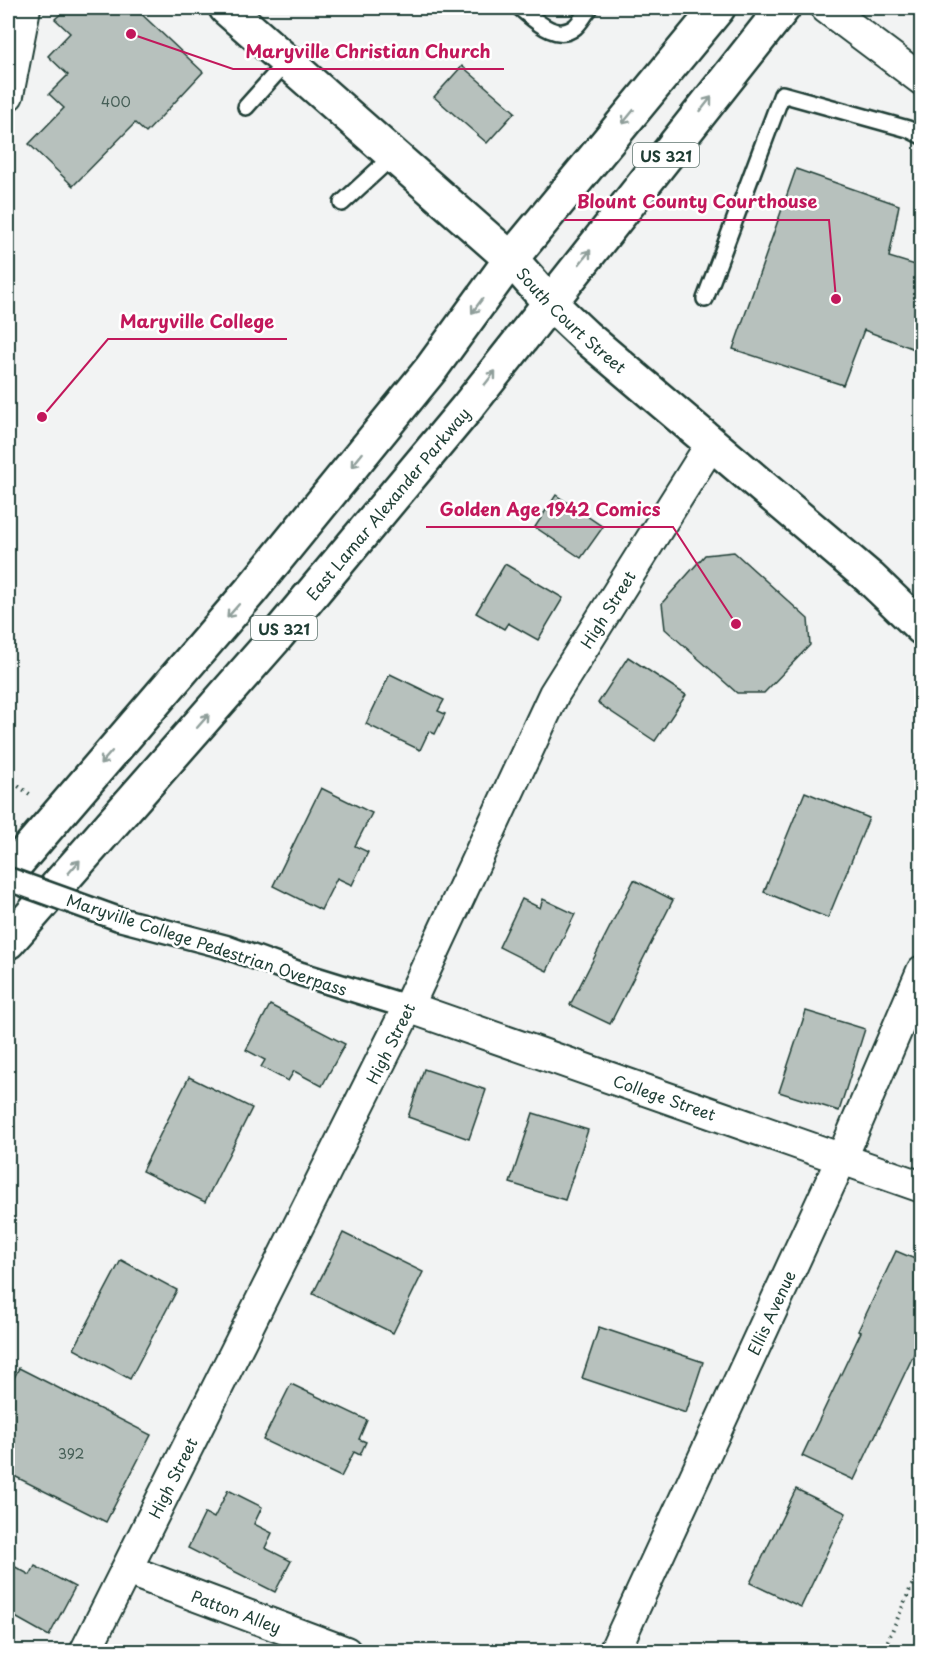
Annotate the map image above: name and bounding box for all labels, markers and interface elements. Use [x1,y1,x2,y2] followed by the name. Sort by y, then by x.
[233,33,504,69] callout: Maryville Christian Church
[245,37,491,64] text: Maryville Christian Church
[101,91,131,112] house number: 400
[700,96,713,112] one-way arrow
[621,109,634,125] one-way arrow
[633,143,699,167] road number: US 321
[564,184,829,220] callout: Blount County Courthouse
[577,187,817,214] text: Blount County Courthouse
[579,249,592,265] one-way arrow
[511,262,632,379] street label: South Court Street
[470,298,483,314] one-way arrow
[108,303,287,339] callout: Maryville College
[120,307,274,334] text: Maryville College
[483,370,496,386] one-way arrow
[300,402,475,605] street label: East Lamar Alexander Parkway
[350,452,364,467] one-way arrow
[426,491,673,527] callout: Golden Age 1942 Comics
[440,495,661,522] text: Golden Age 1942 Comics
[574,565,641,653] street label: High Street
[226,603,240,618] one-way arrow
[251,616,317,640] road number: US 321
[196,714,210,729] one-way arrow
[99,750,113,765] one-way arrow
[67,860,81,875] one-way arrow
[64,887,350,1001] street label: Maryville College Pedestrian Overpass
[360,998,421,1088] street label: High Street
[610,1068,720,1126] street label: College Street
[741,1266,801,1359] street label: Ellis Avenue
[142,1433,203,1522] street label: High Street
[58,1443,84,1464] house number: 392
[188,1583,285,1639] street label: Patton Alley

